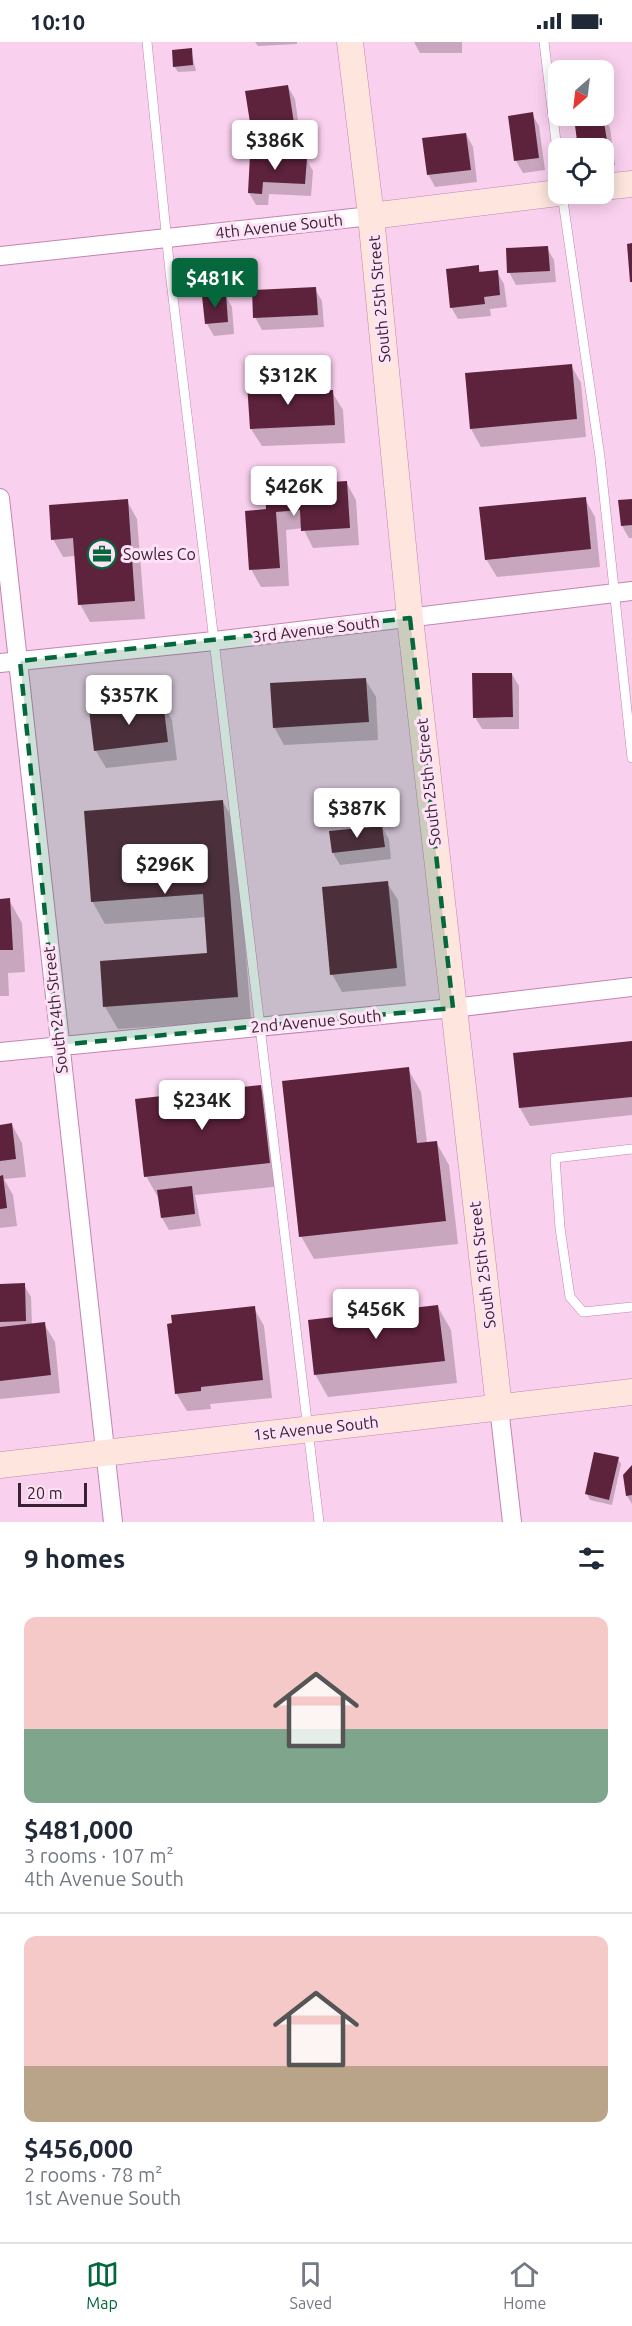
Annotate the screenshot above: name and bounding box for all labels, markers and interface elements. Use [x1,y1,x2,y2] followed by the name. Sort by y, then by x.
[30,9,85,34] text: 10:10
[548,60,614,126] north arrow
[548,60,614,204] map controls
[233,120,317,171] pin: $386K
[246,128,304,151] text: $386K
[548,138,614,204] button: locate
[214,210,344,242] street label: 4th Avenue South
[364,234,394,363] street label: South 25th Street
[173,258,257,309] pin: $481K
[186,266,244,289] text: $481K
[246,355,330,406] pin: $312K
[259,363,317,386] text: $312K
[252,466,336,517] pin: $426K
[265,474,323,497] text: $426K
[86,538,118,570] office icon: Sowles Co
[123,545,196,563] place label: Sowles Co
[251,612,381,646] street label: 3rd Avenue South
[87,675,171,726] pin: $357K
[100,683,158,706] text: $357K
[412,717,444,846] street label: South 25th Street
[315,788,399,839] pin: $387K
[328,796,386,819] text: $387K
[123,844,207,895] pin: $296K
[136,852,194,875] text: $296K
[39,945,71,1074] street label: South 24th Street
[250,1006,382,1036] street label: 2nd Avenue South
[160,1080,244,1131] pin: $234K
[173,1088,231,1111] text: $234K
[465,1200,499,1330] street label: South 25th Street
[334,1289,418,1340] pin: $456K
[347,1297,405,1320] text: $456K
[253,1412,379,1444] street label: 1st Avenue South
[18,1480,87,1508] scale bar
[27,1484,63,1502] text: 20 m
[575,1542,608,1575] icon: filters
[24,1544,125,1573] text: 9 homes
[262,1656,370,1764] icon: home
[24,1815,133,1844] text: $481,000
[24,1844,174,1867] text: 3 rooms · 107 m²
[24,1867,184,1890] text: 4th Avenue South
[262,1975,370,2083] icon: home
[24,2134,133,2163] text: $456,000
[24,2163,162,2186] text: 2 rooms · 78 m²
[24,2186,181,2209] text: 1st Avenue South
[86,2258,119,2312] tab: Map
[290,2258,332,2312] tab: Saved
[503,2258,546,2312] tab: Home

